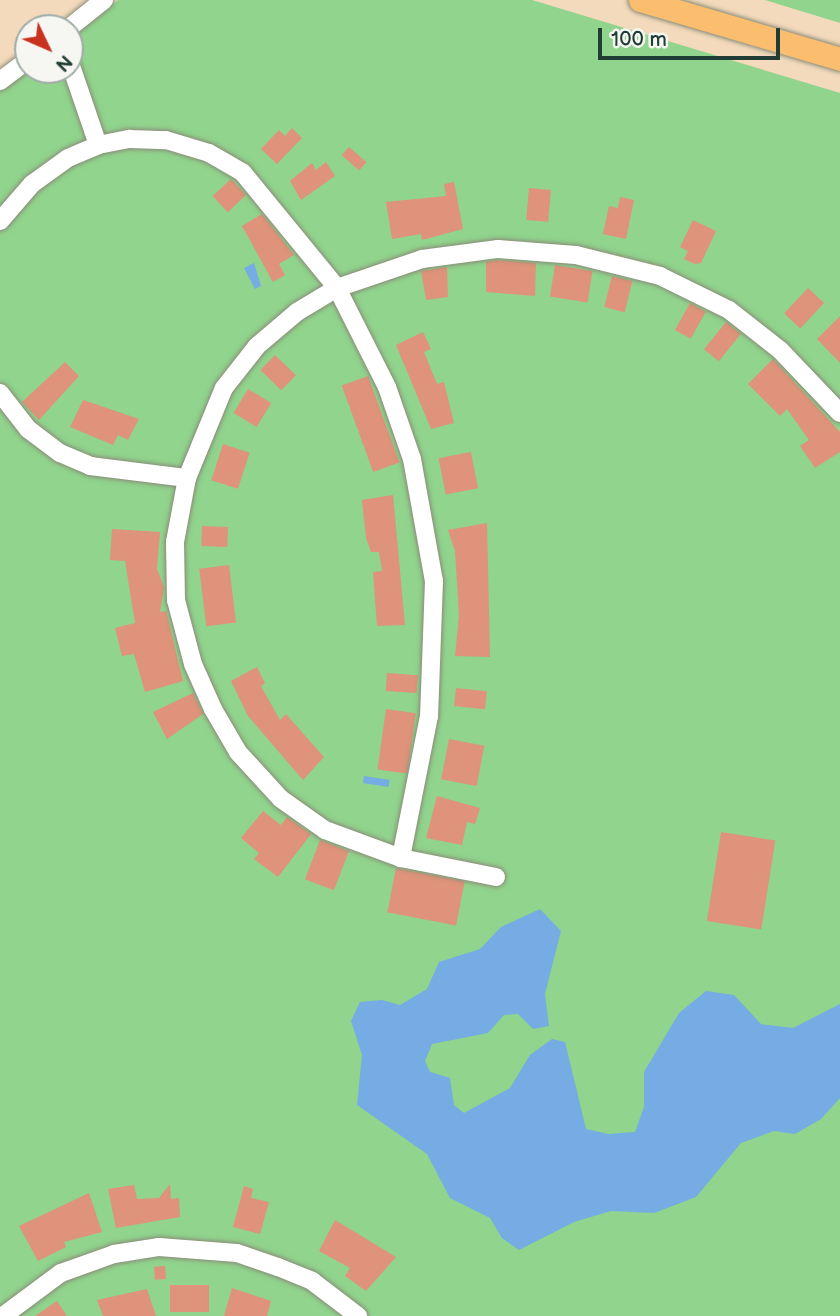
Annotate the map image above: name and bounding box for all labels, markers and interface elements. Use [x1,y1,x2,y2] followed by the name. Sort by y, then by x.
[14,14,84,84] north arrow
[602,14,784,58] scale bar
[611,27,667,52] text: 100 m
[50,49,76,76] text: N

